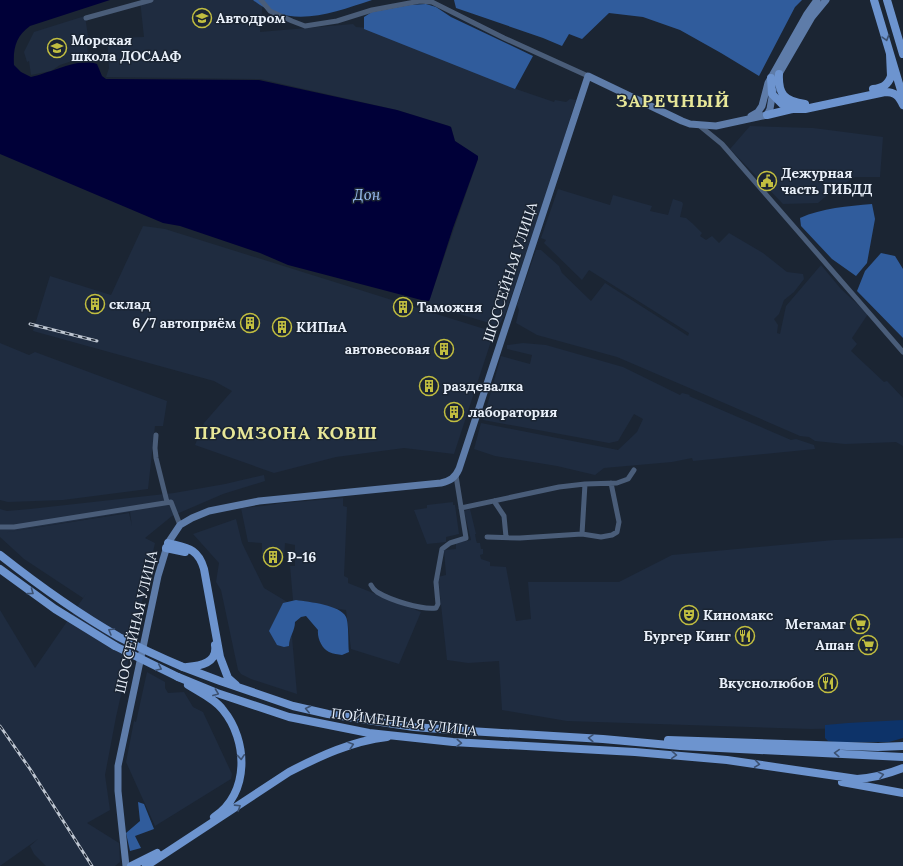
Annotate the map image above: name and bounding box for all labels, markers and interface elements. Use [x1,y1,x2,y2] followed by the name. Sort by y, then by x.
[191,7,213,29] school or university icon: Автодром
[216,9,286,27] place label: Автодром
[71,31,181,65] place label: Морская школа ДОСААФ
[881,34,890,41] one-way arrow
[46,37,68,59] school or university icon: Морская школа ДОСААФ
[616,89,730,112] district label: ЗАРЕЧНЫЙ
[781,164,873,198] place label: Дежурная часть ГИБДД
[756,170,778,192] public building icon: Дежурная часть ГИБДД
[353,185,380,204] water label: Дон
[479,200,541,344] street label: ШОССЕЙНАЯ УЛИЦА
[84,293,106,315] building icon: склад
[109,295,151,313] place label: склад
[392,296,414,318] building icon: Таможня
[417,298,482,316] place label: Таможня
[239,312,261,334] building icon: 6/7 автоприём
[132,314,236,332] place label: 6/7 автоприём
[271,316,293,338] building icon: КИПиА
[296,318,348,336] place label: КИПиА
[433,338,455,360] building icon: автовесовая
[345,340,430,358] place label: автовесовая
[418,375,440,397] building icon: раздевалка
[443,377,524,395] place label: раздевалка
[443,401,465,423] building icon: лаборатория
[468,403,557,421] place label: лаборатория
[194,421,378,444] district label: ПРОМЗОНА КОВШ
[262,546,284,568] building icon: Р-16
[287,548,316,566] place label: Р-16
[111,549,161,695] street label: ШОССЕЙНАЯ УЛИЦА
[27,587,34,595] one-way arrow
[678,604,700,626] theatre icon: Киномакс
[703,606,774,624] place label: Киномакс
[849,613,871,635] supermarket icon: Мегамаг
[785,615,846,633] place label: Мегамаг
[734,625,756,647] restaurant icon: Бургер Кинг
[644,627,731,645] place label: Бургер Кинг
[108,629,115,636] one-way arrow
[857,634,879,656] supermarket icon: Ашан
[815,636,854,654] place label: Ашан
[155,663,163,671] one-way arrow
[817,672,839,694] restaurant icon: Вкуснолюбов
[719,674,814,692] place label: Вкуснолюбов
[213,688,220,696] one-way arrow
[330,704,478,740] street label: ПОЙМЕННАЯ УЛИЦА
[305,706,312,714] one-way arrow
[588,734,594,743] one-way arrow
[456,738,462,747] one-way arrow
[348,741,355,750] one-way arrow
[834,749,840,758] one-way arrow
[671,751,677,760] one-way arrow
[237,754,246,760] one-way arrow
[754,759,760,768] one-way arrow
[877,771,884,780] one-way arrow
[234,804,241,812] one-way arrow

